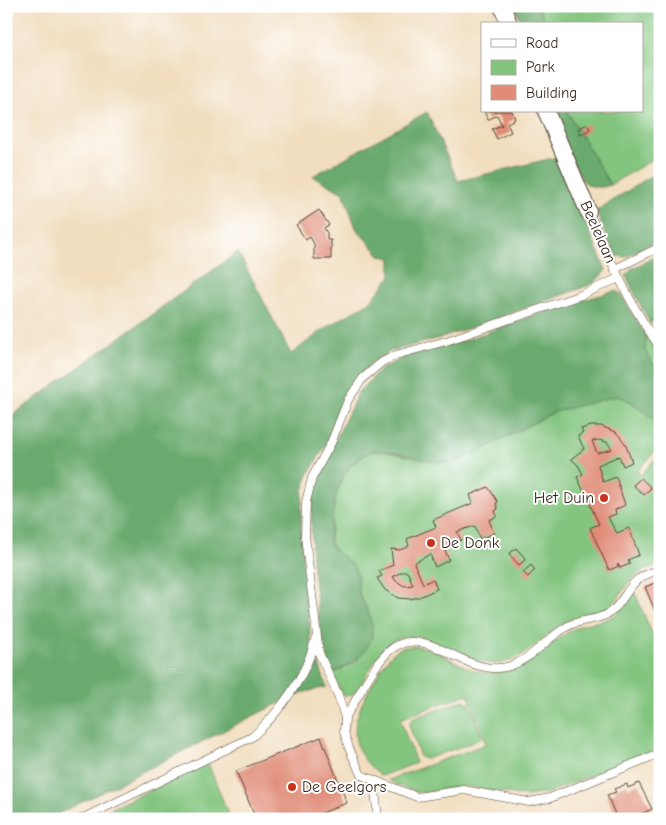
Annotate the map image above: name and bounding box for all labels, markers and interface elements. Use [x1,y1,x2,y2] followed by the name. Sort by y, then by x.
[481,22,644,112] legend
[526,34,558,52] text: Road
[526,58,555,76] text: Park
[526,84,577,102] text: Building
[576,198,620,266] street label: Beelelaan
[534,489,594,507] place label: Het Duin
[598,492,610,504] marker: Het Duin
[441,534,500,552] place label: De Donk
[425,537,437,549] marker: De Donk
[302,778,387,796] place label: De Geelgors
[286,781,298,793] marker: De Geelgors

